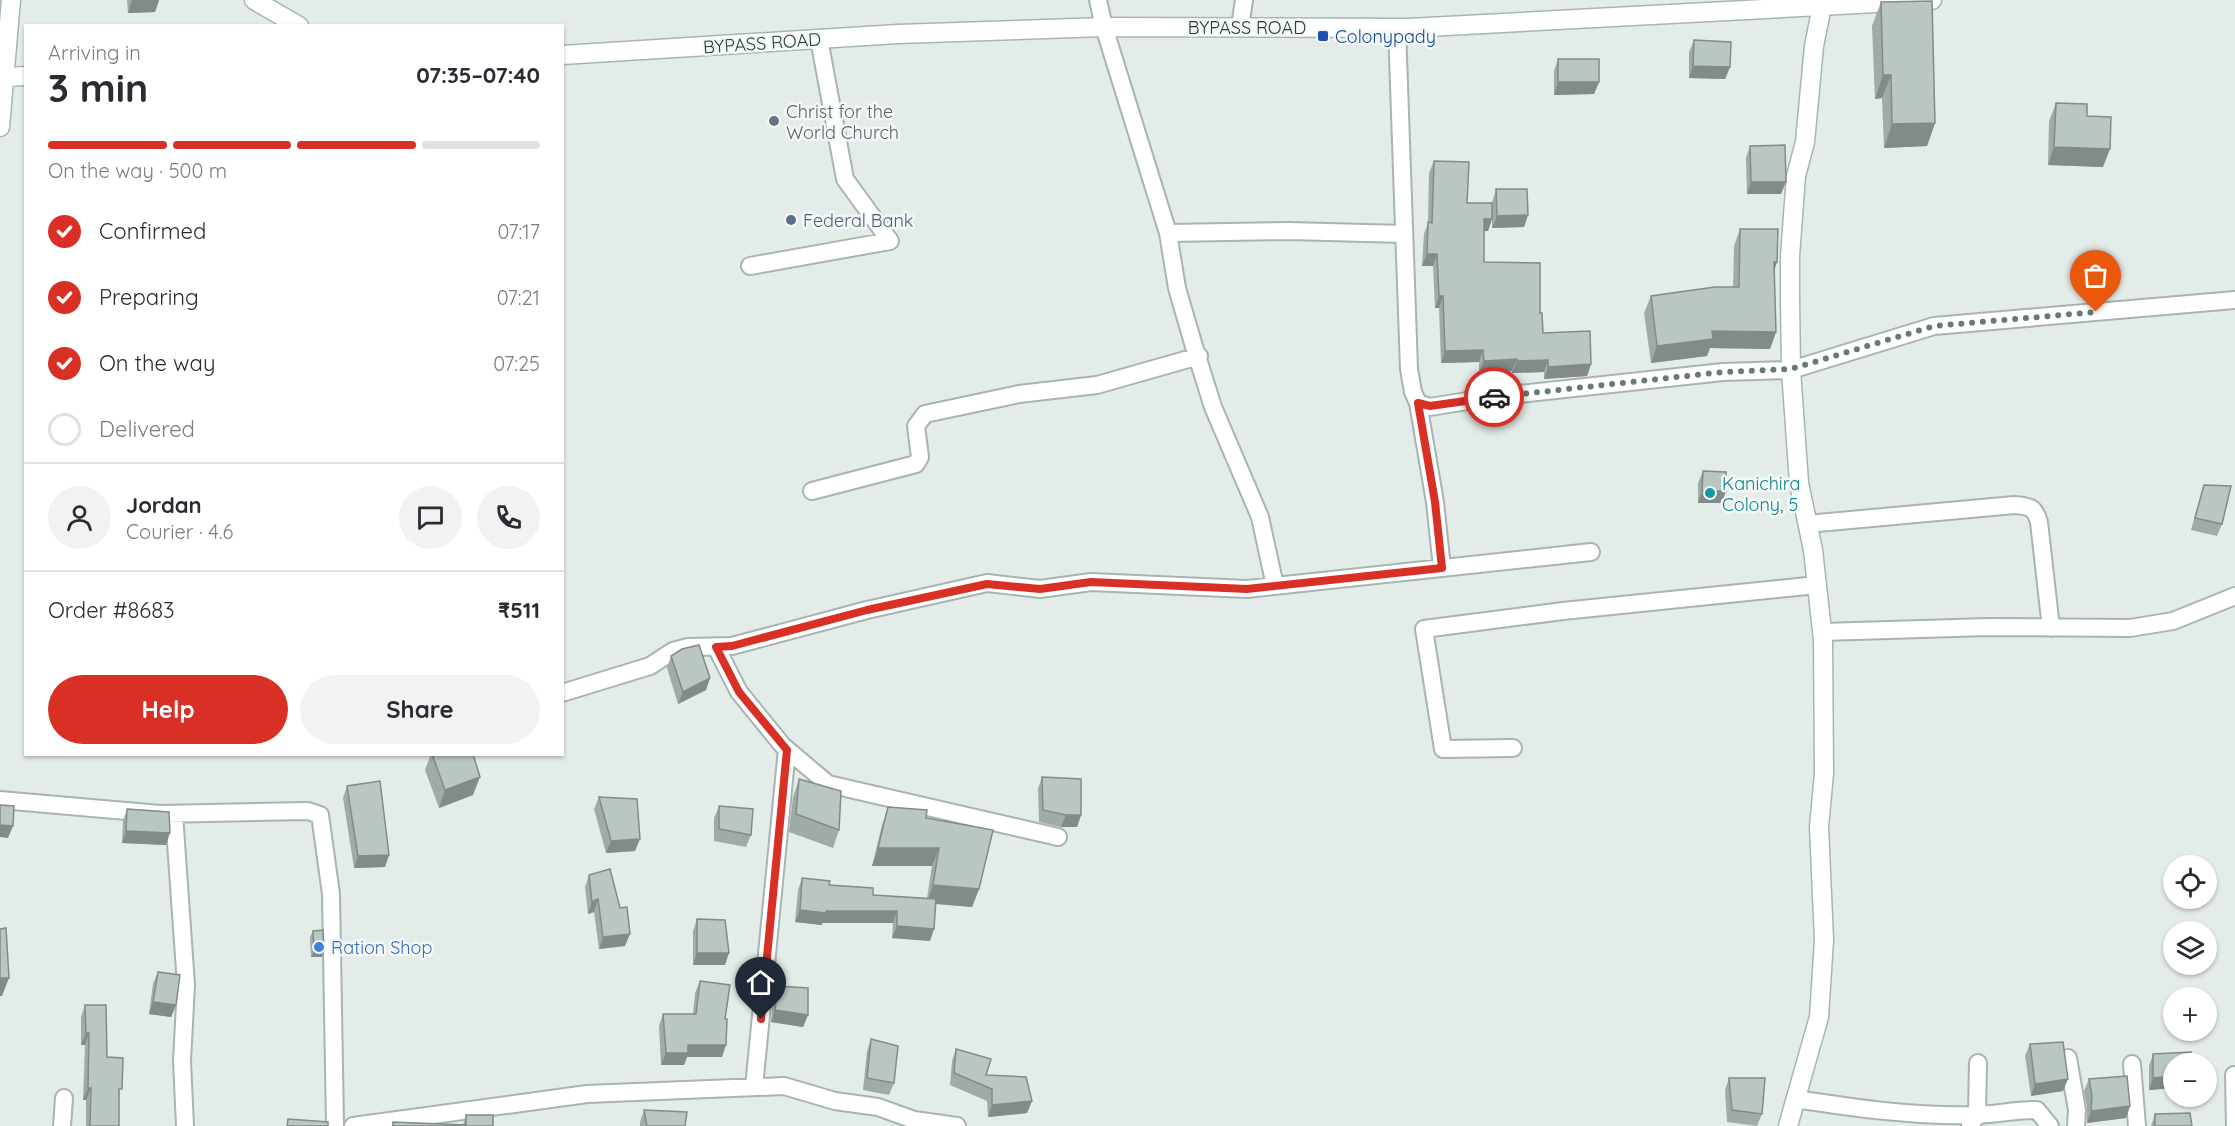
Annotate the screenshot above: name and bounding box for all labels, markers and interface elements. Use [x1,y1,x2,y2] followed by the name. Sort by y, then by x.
[1188,16,1306,39] street label: BYPASS ROAD
[1335,25,1436,48] place label: Colonypady
[702,27,822,59] street label: BYPASS ROAD
[1316,29,1330,43] marker: Colonypady
[48,40,141,65] text: Arriving in
[416,61,540,89] text: 07:35–07:40
[48,63,148,112] text: 3 min
[786,100,899,144] place label: Christ for the World Church
[767,114,781,128] marker: Christ for the World Church
[48,158,227,183] text: On the way · 500 m
[803,209,914,232] place label: Federal Bank
[784,213,798,227] marker: Federal Bank
[48,215,81,248] icon: check
[99,217,206,245] text: Confirmed
[498,219,540,244] text: 07:17
[2070,250,2121,312] pin
[2079,259,2112,292] icon: bag
[48,281,81,314] icon: check
[99,283,199,311] text: Preparing
[497,285,540,310] text: 07:21
[48,347,81,380] icon: check
[99,349,215,377] text: On the way
[493,351,540,376] text: 07:25
[1464,367,1524,427] courier
[1478,381,1511,414] icon: car
[99,415,195,443] text: Delivered
[1722,472,1800,516] place label: Kanichira Colony, 5
[48,486,111,549] button: person
[399,486,462,549] button: chat
[477,486,540,549] button: phone
[1703,486,1717,500] marker: Kanichira Colony, 5
[126,491,202,519] text: Jordan
[126,519,233,544] text: Courier · 4.6
[48,596,175,624] text: Order #8683
[498,596,540,624] text: ₹511
[48,675,288,744] button: Help
[300,675,540,744] button: Share
[2163,855,2217,1107] map controls
[2163,855,2217,909] button: locate
[2163,921,2217,975] button: layers
[331,936,432,959] place label: Ration Shop
[312,940,326,954] marker: Ration Shop
[735,957,786,1019] pin
[744,966,777,999] icon: home
[2163,987,2217,1041] button: +
[2163,1053,2217,1107] button: −

